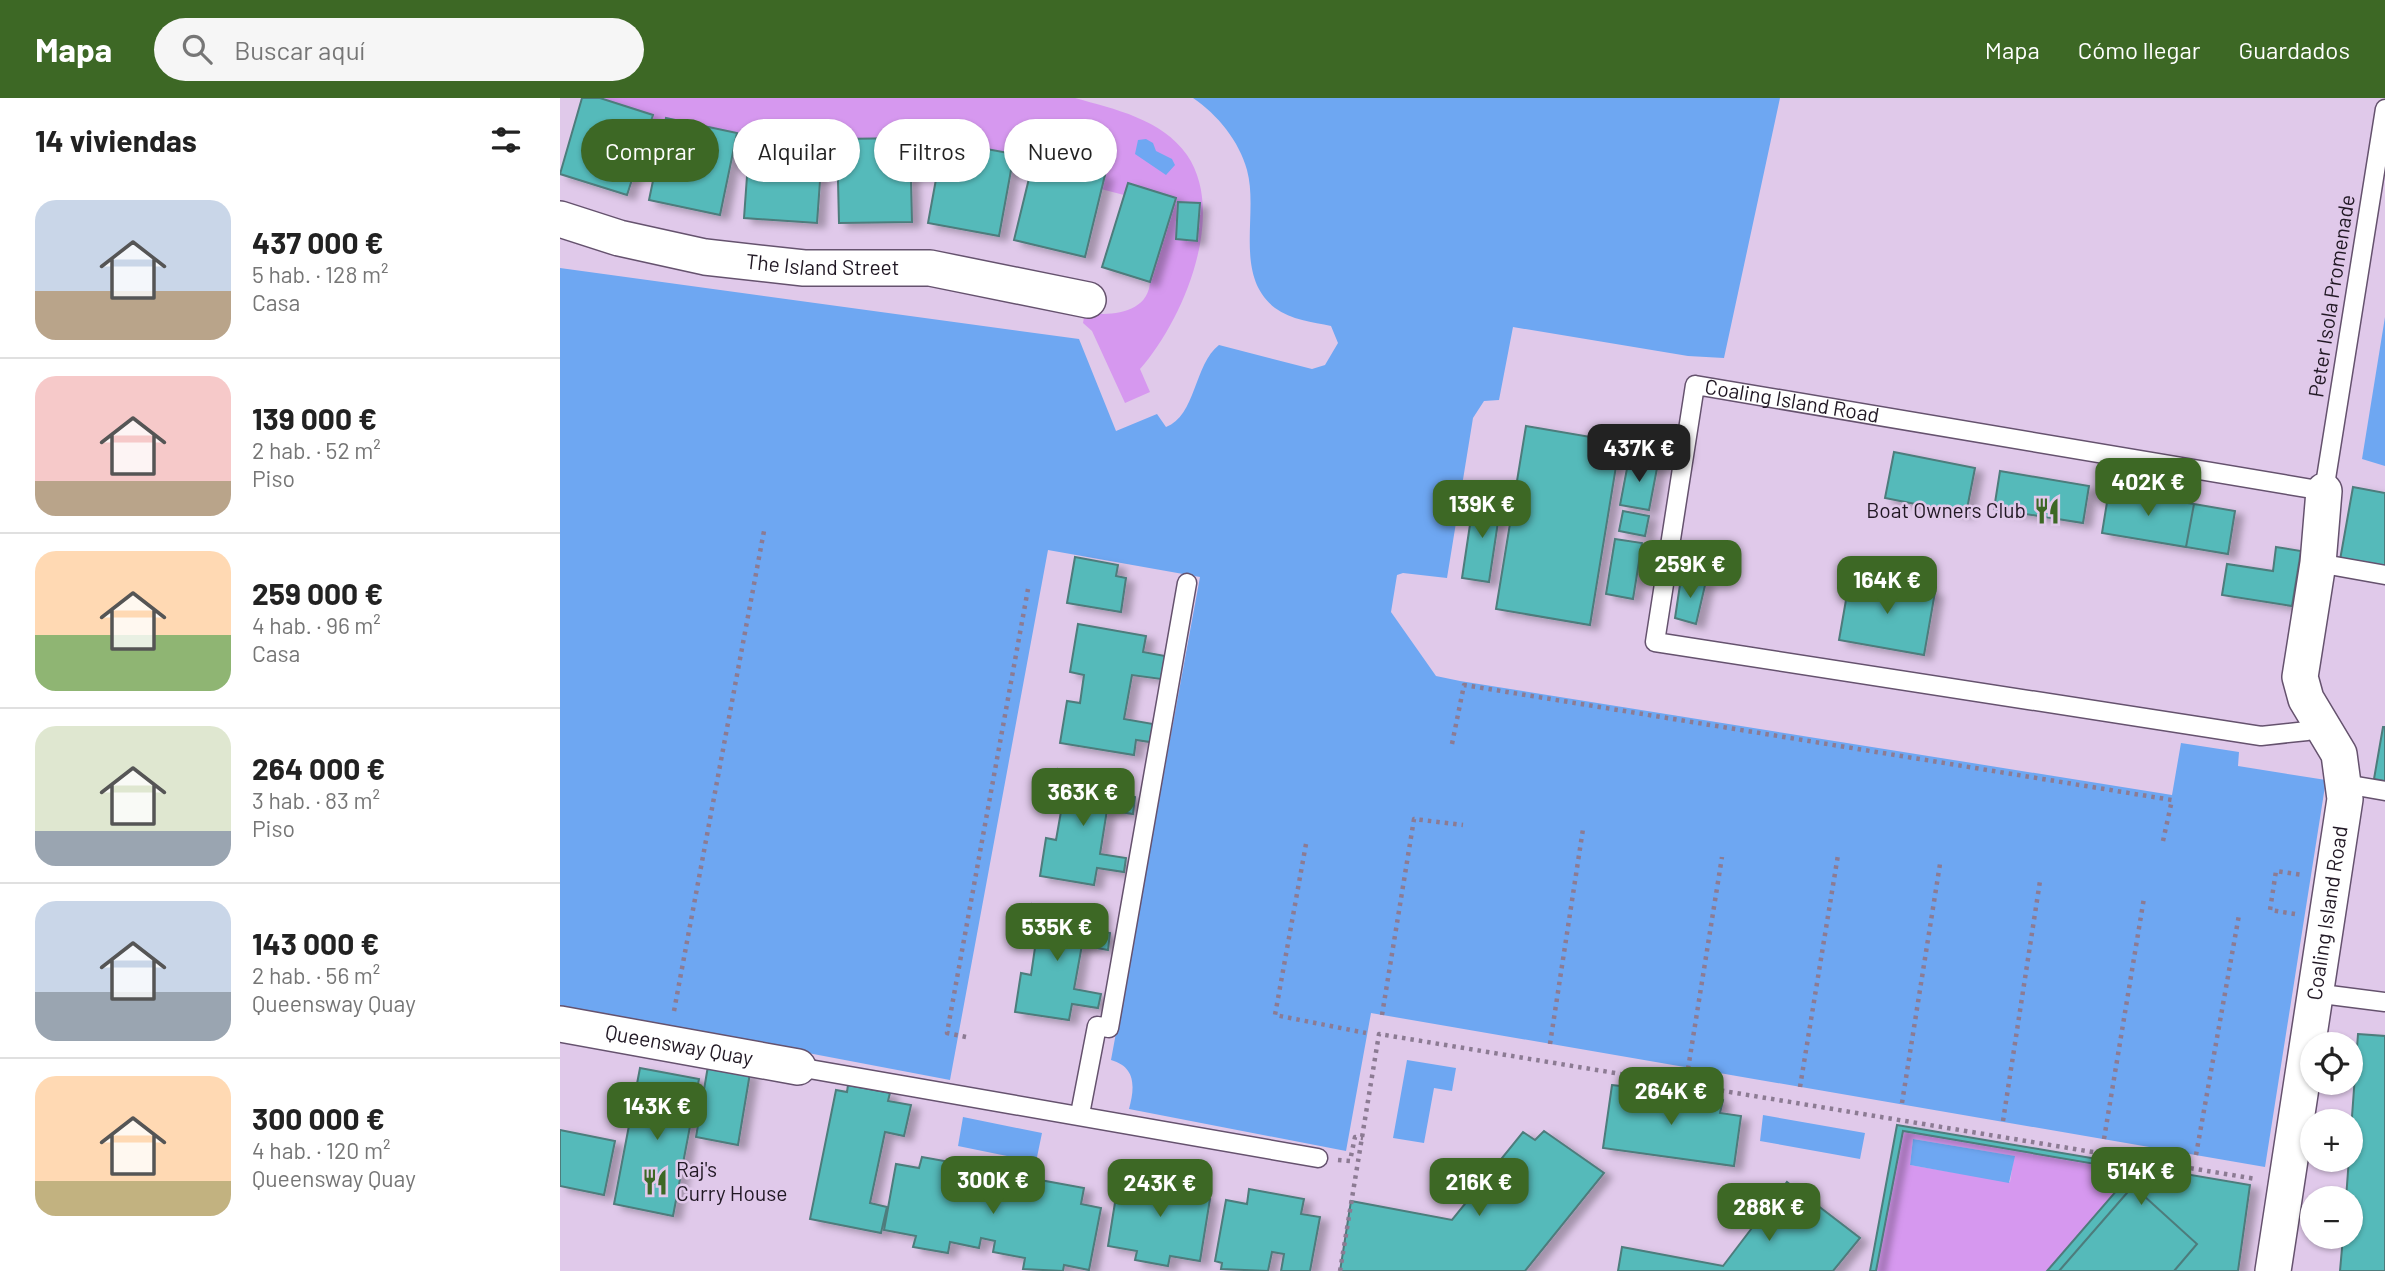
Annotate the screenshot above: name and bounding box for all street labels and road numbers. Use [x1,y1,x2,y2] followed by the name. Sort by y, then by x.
[2302,193,2359,399] street label: Peter Isola Promenade
[745,248,899,279] street label: The Island Street
[1703,373,1881,427] street label: Coaling Island Road
[2300,824,2352,1002] street label: Coaling Island Road
[603,1018,756,1070] street label: Queensway Quay

